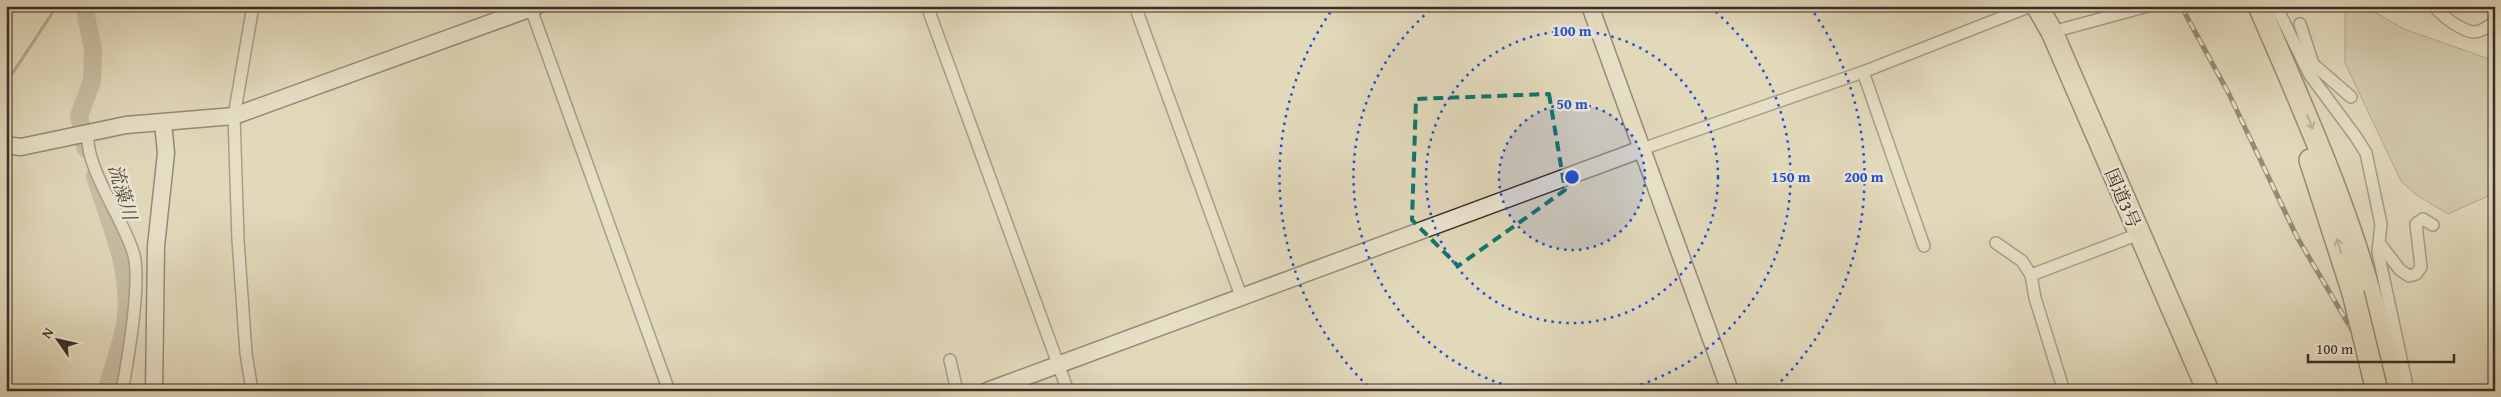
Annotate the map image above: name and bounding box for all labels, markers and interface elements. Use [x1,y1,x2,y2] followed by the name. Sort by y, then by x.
[1552,20,1592,41] text: 100 m
[1556,93,1588,114] text: 50 m
[2307,114,2316,129] one-way arrow
[102,161,145,225] water label: 流藻川
[2098,164,2148,232] street label: 国道3号
[1771,166,1811,187] text: 150 m
[1844,166,1884,187] text: 200 m
[1563,168,1581,186] centre of rings
[2334,238,2344,254] one-way arrow
[32,314,82,364] north arrow
[36,323,58,342] text: N
[2308,332,2455,364] scale bar
[2316,338,2354,359] text: 100 m

